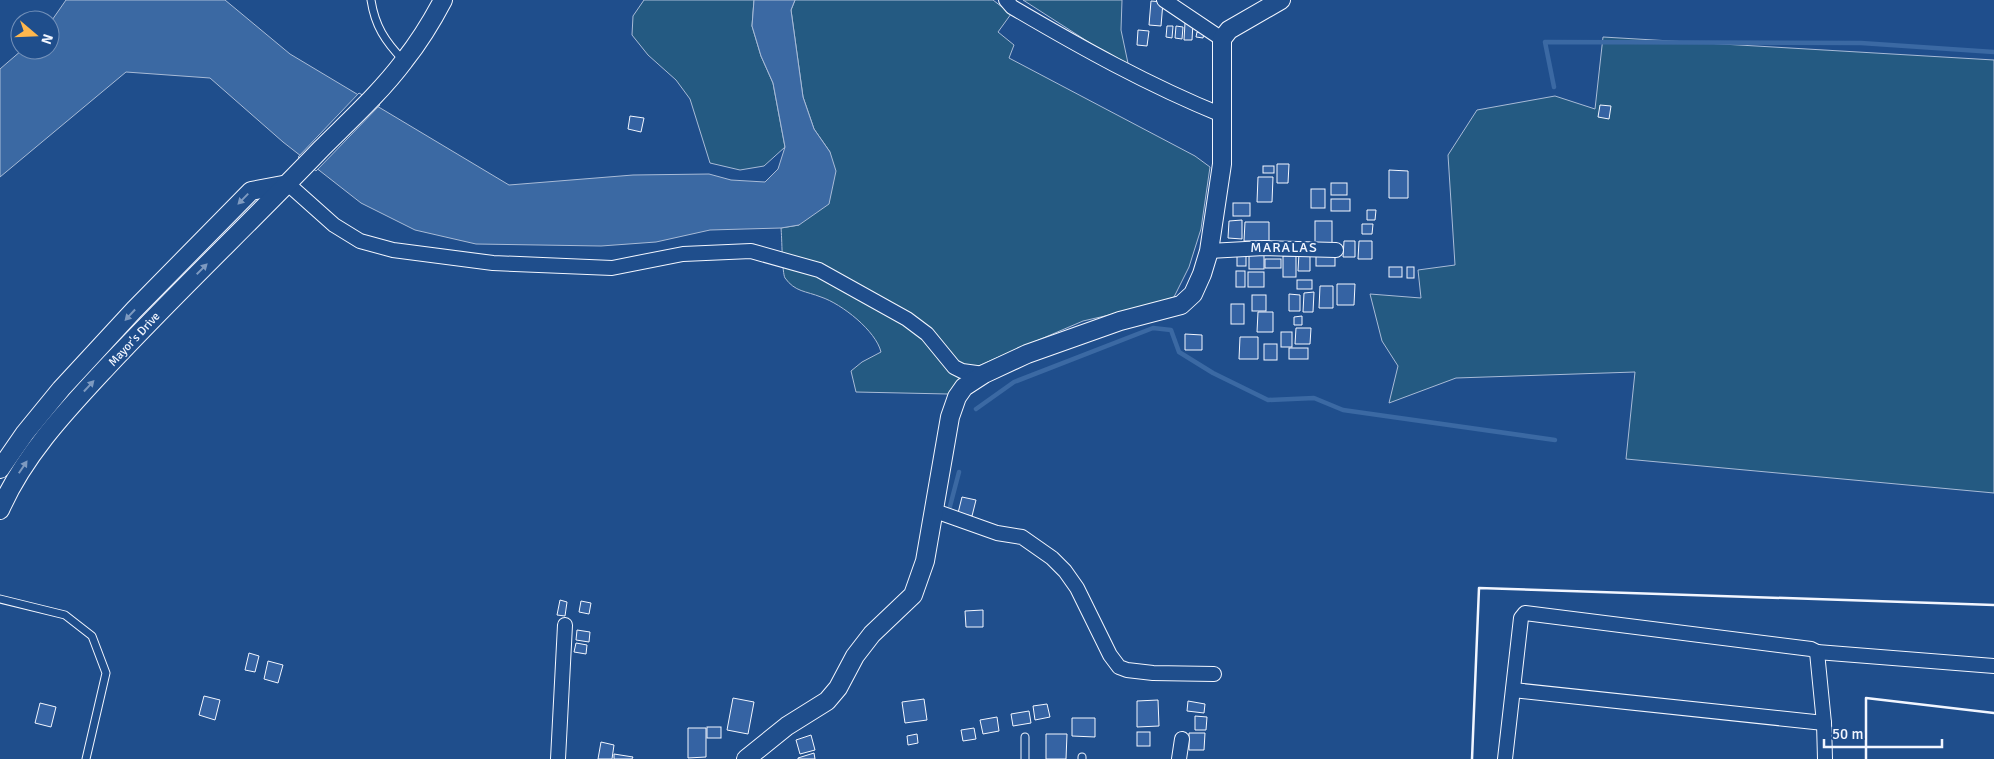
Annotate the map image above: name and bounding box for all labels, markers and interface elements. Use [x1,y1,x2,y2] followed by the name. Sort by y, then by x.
[10,10,60,60] north arrow
[37,32,56,46] text: N
[238,192,250,204] one-way arrow
[1250,239,1318,256] district label: MARALAS
[195,263,207,275] one-way arrow
[105,309,163,370] street label: Mayor's Drive
[124,309,136,321] one-way arrow
[83,381,95,393] one-way arrow
[18,460,28,474] one-way arrow
[1824,716,1942,748] scale bar
[1832,725,1863,743] text: 50 m

